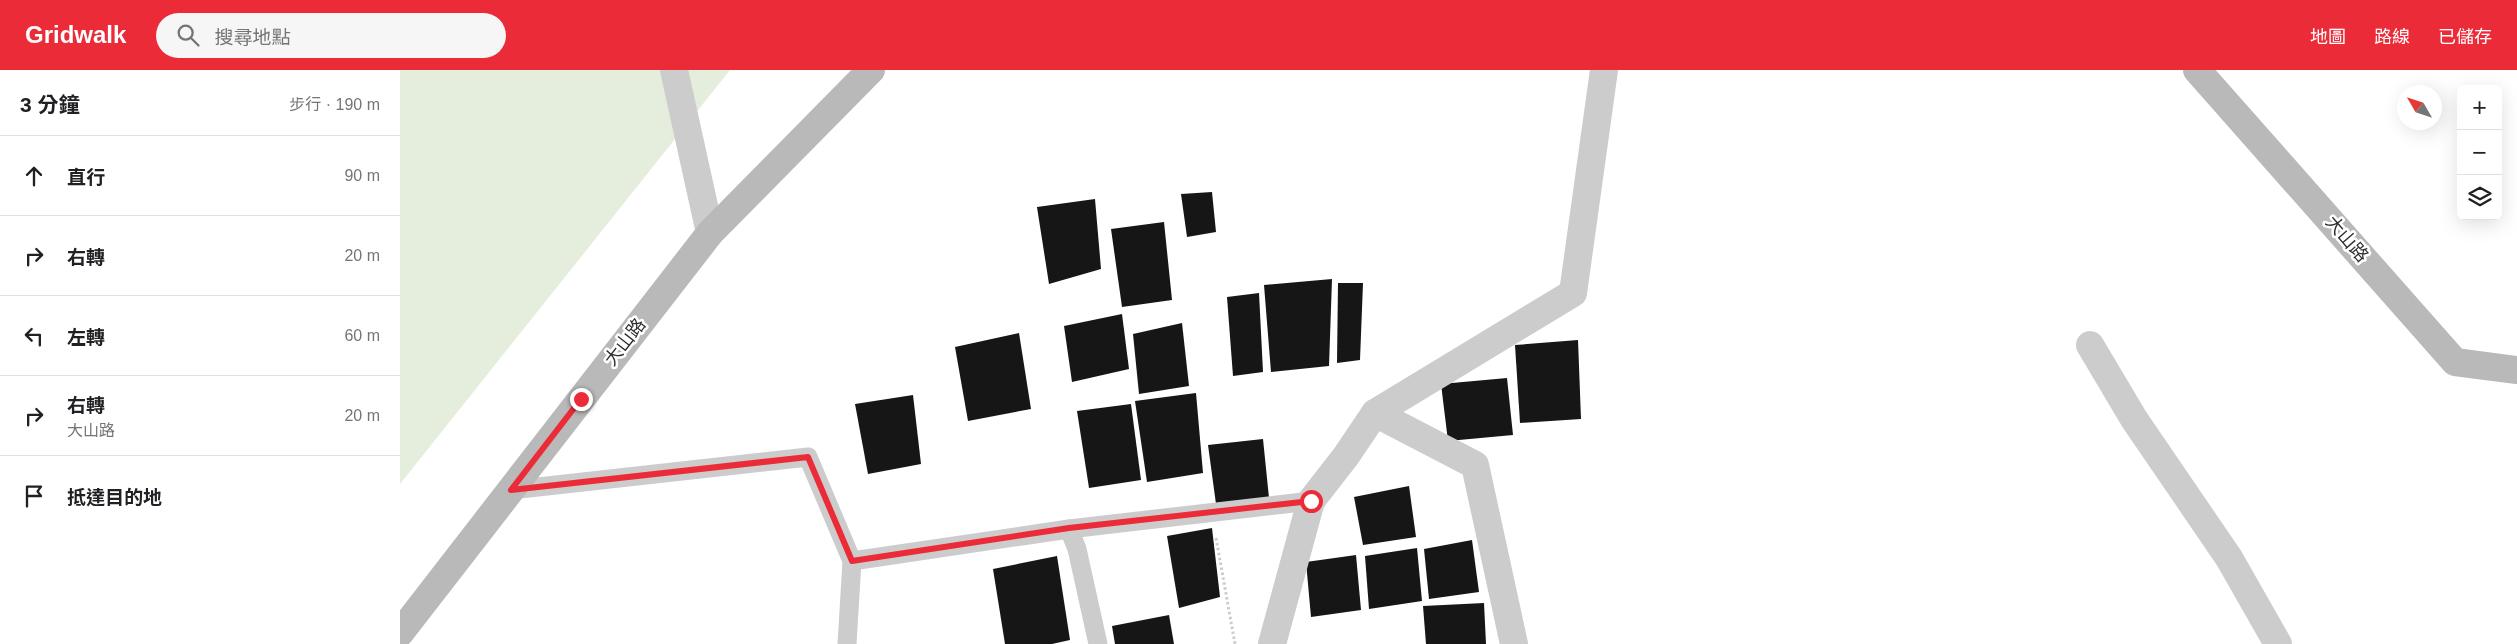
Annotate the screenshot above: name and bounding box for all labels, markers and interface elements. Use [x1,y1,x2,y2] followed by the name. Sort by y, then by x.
[156,13,506,58] search box
[25,21,126,48] text: Gridwalk
[174,21,202,49] icon: search
[214,27,290,48] text: 搜尋地點
[2310,27,2346,47] text: 地圖
[2374,27,2410,47] text: 路線
[2438,27,2492,47] text: 已儲存
[2397,85,2442,130] north arrow
[2457,85,2502,220] map controls
[2457,85,2502,130] button: +
[20,93,80,116] text: 3 分鐘
[289,96,380,113] text: 步行 · 190 m
[2457,130,2502,175] button: −
[20,162,48,190] icon: ahead
[67,167,105,188] text: 直行
[344,167,380,184] text: 90 m
[2457,175,2502,220] button: layers
[2322,212,2372,266] street label: 大山路
[20,242,48,270] icon: right
[67,247,105,268] text: 右轉
[344,247,380,264] text: 20 m
[600,315,650,369] street label: 大山路
[20,322,48,350] icon: left
[67,327,105,348] text: 左轉
[344,327,380,344] text: 60 m
[570,388,593,411] route end
[67,395,105,416] text: 右轉
[20,402,48,430] icon: right
[344,407,380,424] text: 20 m
[67,422,115,439] text: 大山路
[20,482,48,510] icon: arrive
[67,487,162,508] text: 抵達目的地
[1300,490,1323,513] route start

